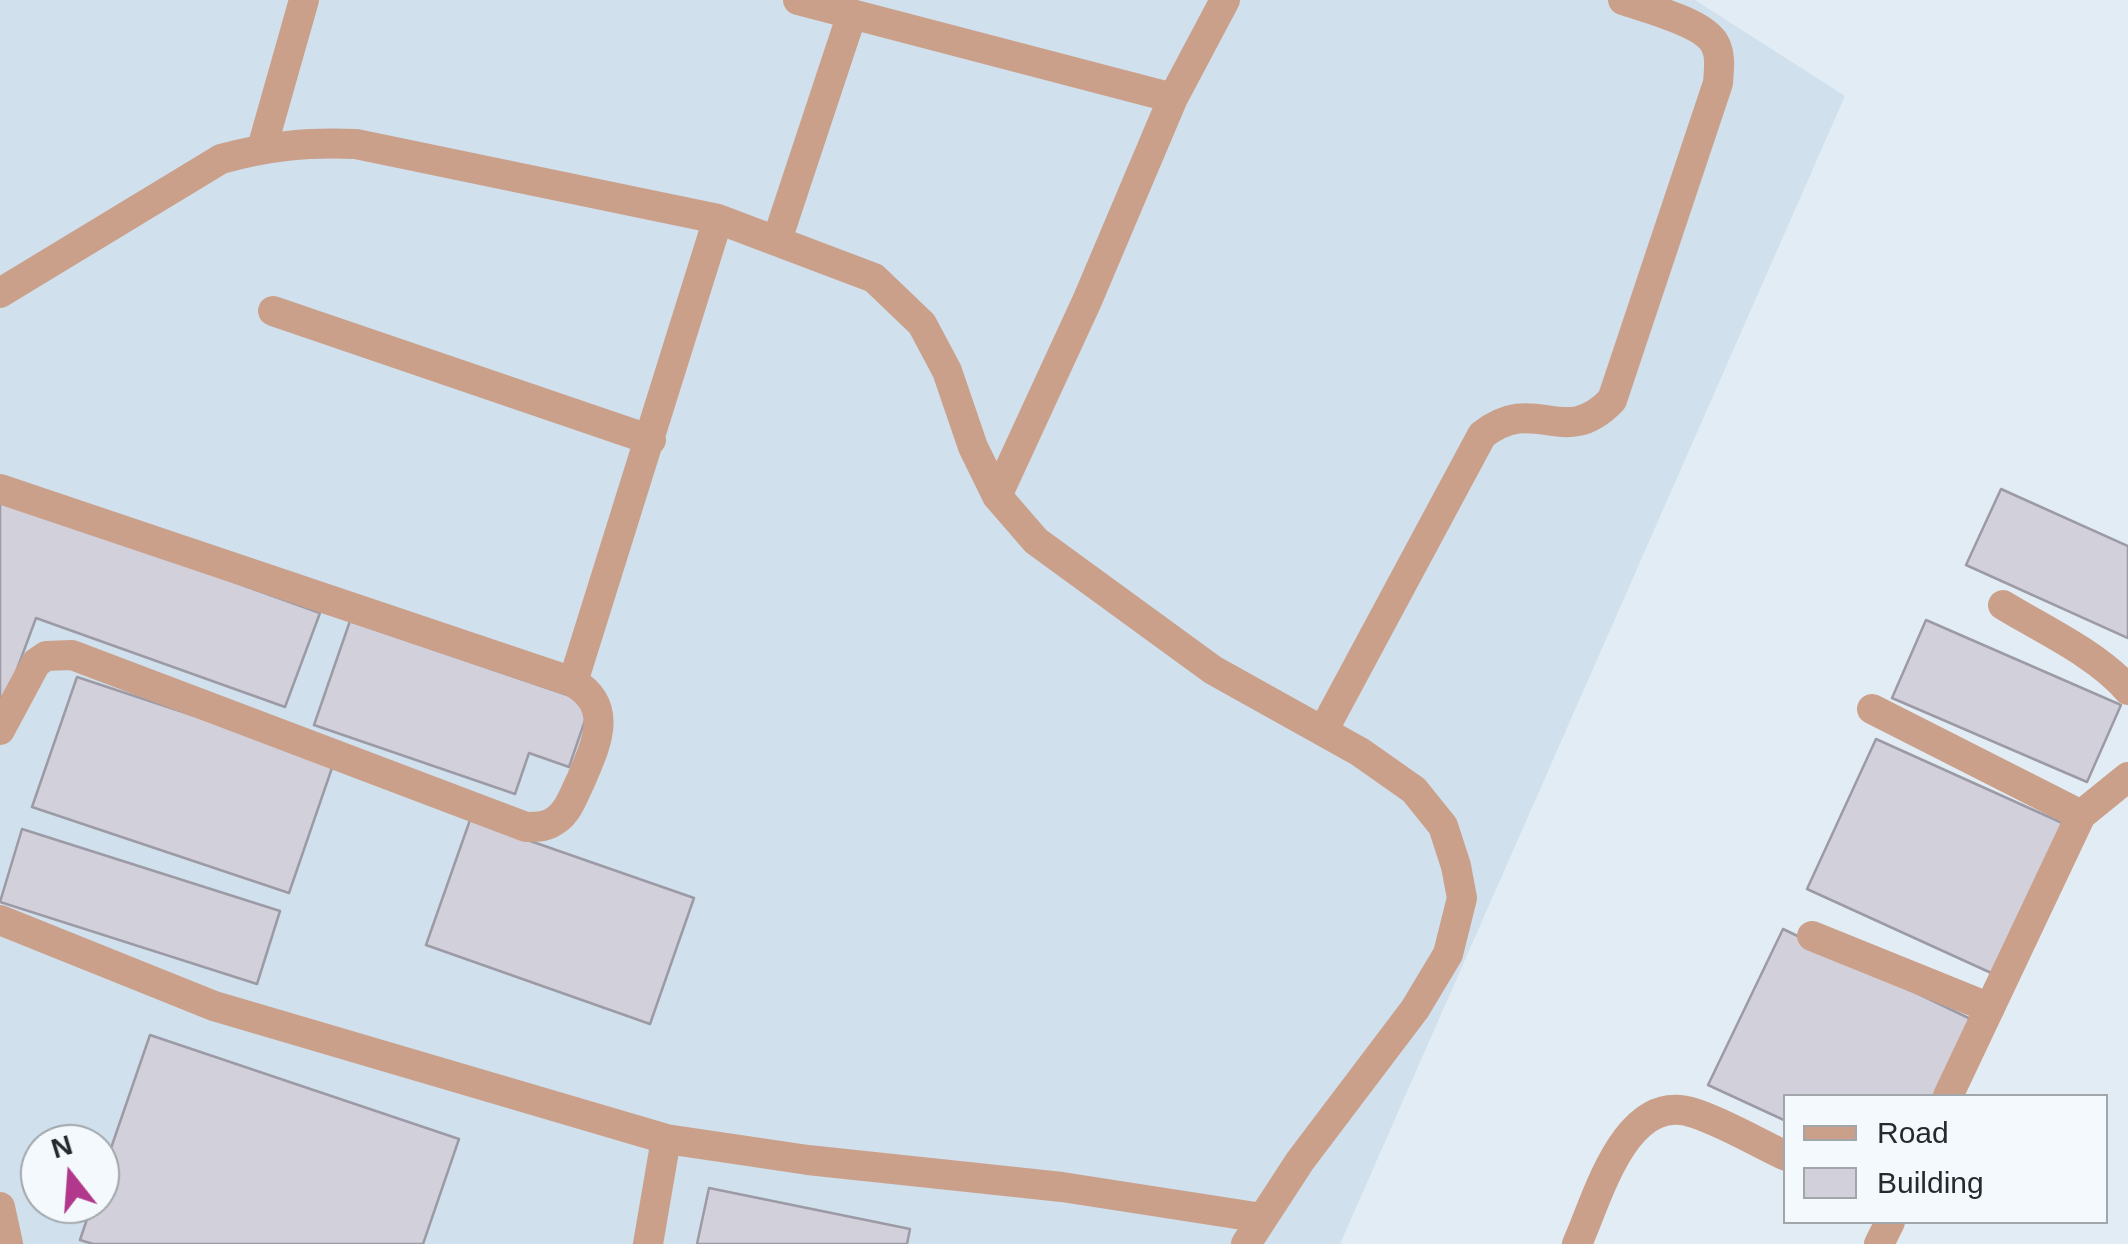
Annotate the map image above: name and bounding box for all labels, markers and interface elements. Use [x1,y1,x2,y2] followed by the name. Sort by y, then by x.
[1783,1094,2108,1224] legend
[1877,1116,1949,1149] text: Road
[20,1124,120,1224] north arrow
[47,1129,76,1165] text: N
[1877,1166,1984,1199] text: Building

